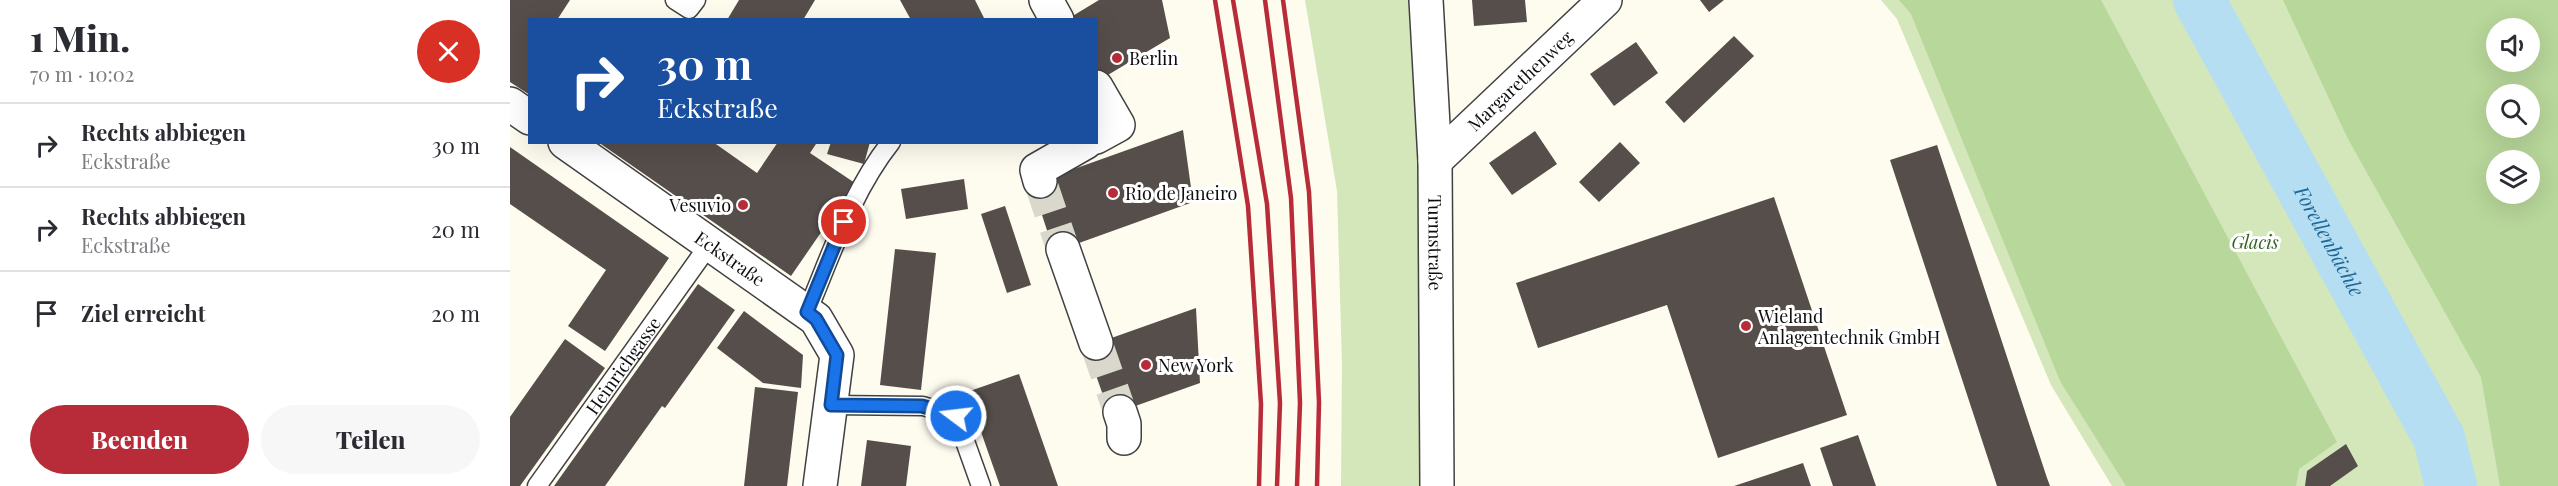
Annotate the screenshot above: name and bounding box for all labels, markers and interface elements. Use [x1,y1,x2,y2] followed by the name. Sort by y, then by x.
[30,13,130,61] text: 1 Min.
[2486,18,2540,204] map controls
[2486,18,2540,72] button: sound
[417,20,480,83] button: close
[1462,25,1578,136] street label: Margarethenweg
[657,35,752,91] text: 30 m
[558,42,636,120] icon: right
[1129,46,1178,70] place label: Berlin
[1110,51,1124,65] marker: Berlin
[30,60,134,87] text: 70 m · 10:02
[2486,84,2540,138] button: search
[657,89,778,125] text: Eckstraße
[81,117,246,147] text: Rechts abbiegen
[30,129,63,162] icon: right
[432,130,480,160] text: 30 m
[81,147,171,174] text: Eckstraße
[2486,150,2540,204] button: layers
[2289,179,2372,301] water label: Forellenbächle
[1125,181,1238,205] place label: Rio de Janeiro
[1106,186,1120,200] marker: Rio de Janeiro
[668,193,731,217] place label: Vesuvio
[1423,195,1448,291] street label: Turmstraße
[818,196,869,247] pin
[736,198,750,212] marker: Vesuvio
[81,201,246,231] text: Rechts abbiegen
[827,205,860,238] icon: arrive
[30,213,63,246] icon: right
[431,214,480,244] text: 20 m
[690,225,770,291] street label: Eckstraße
[2231,230,2279,254] park label: Glacis
[81,231,171,258] text: Eckstraße
[30,297,63,330] icon: arrive
[81,298,205,328] text: Ziel erreicht
[431,298,480,328] text: 20 m
[1757,304,1940,349] place label: Wieland Anlagentechnik GmbH
[580,312,666,419] street label: Heinrichgasse
[1739,319,1753,333] marker: Wieland Anlagentechnik GmbH
[1158,353,1234,377] place label: New York
[1139,358,1153,372] marker: New York
[924,384,988,448] position arrow
[30,405,249,474] button: Beenden
[261,405,480,474] button: Teilen

